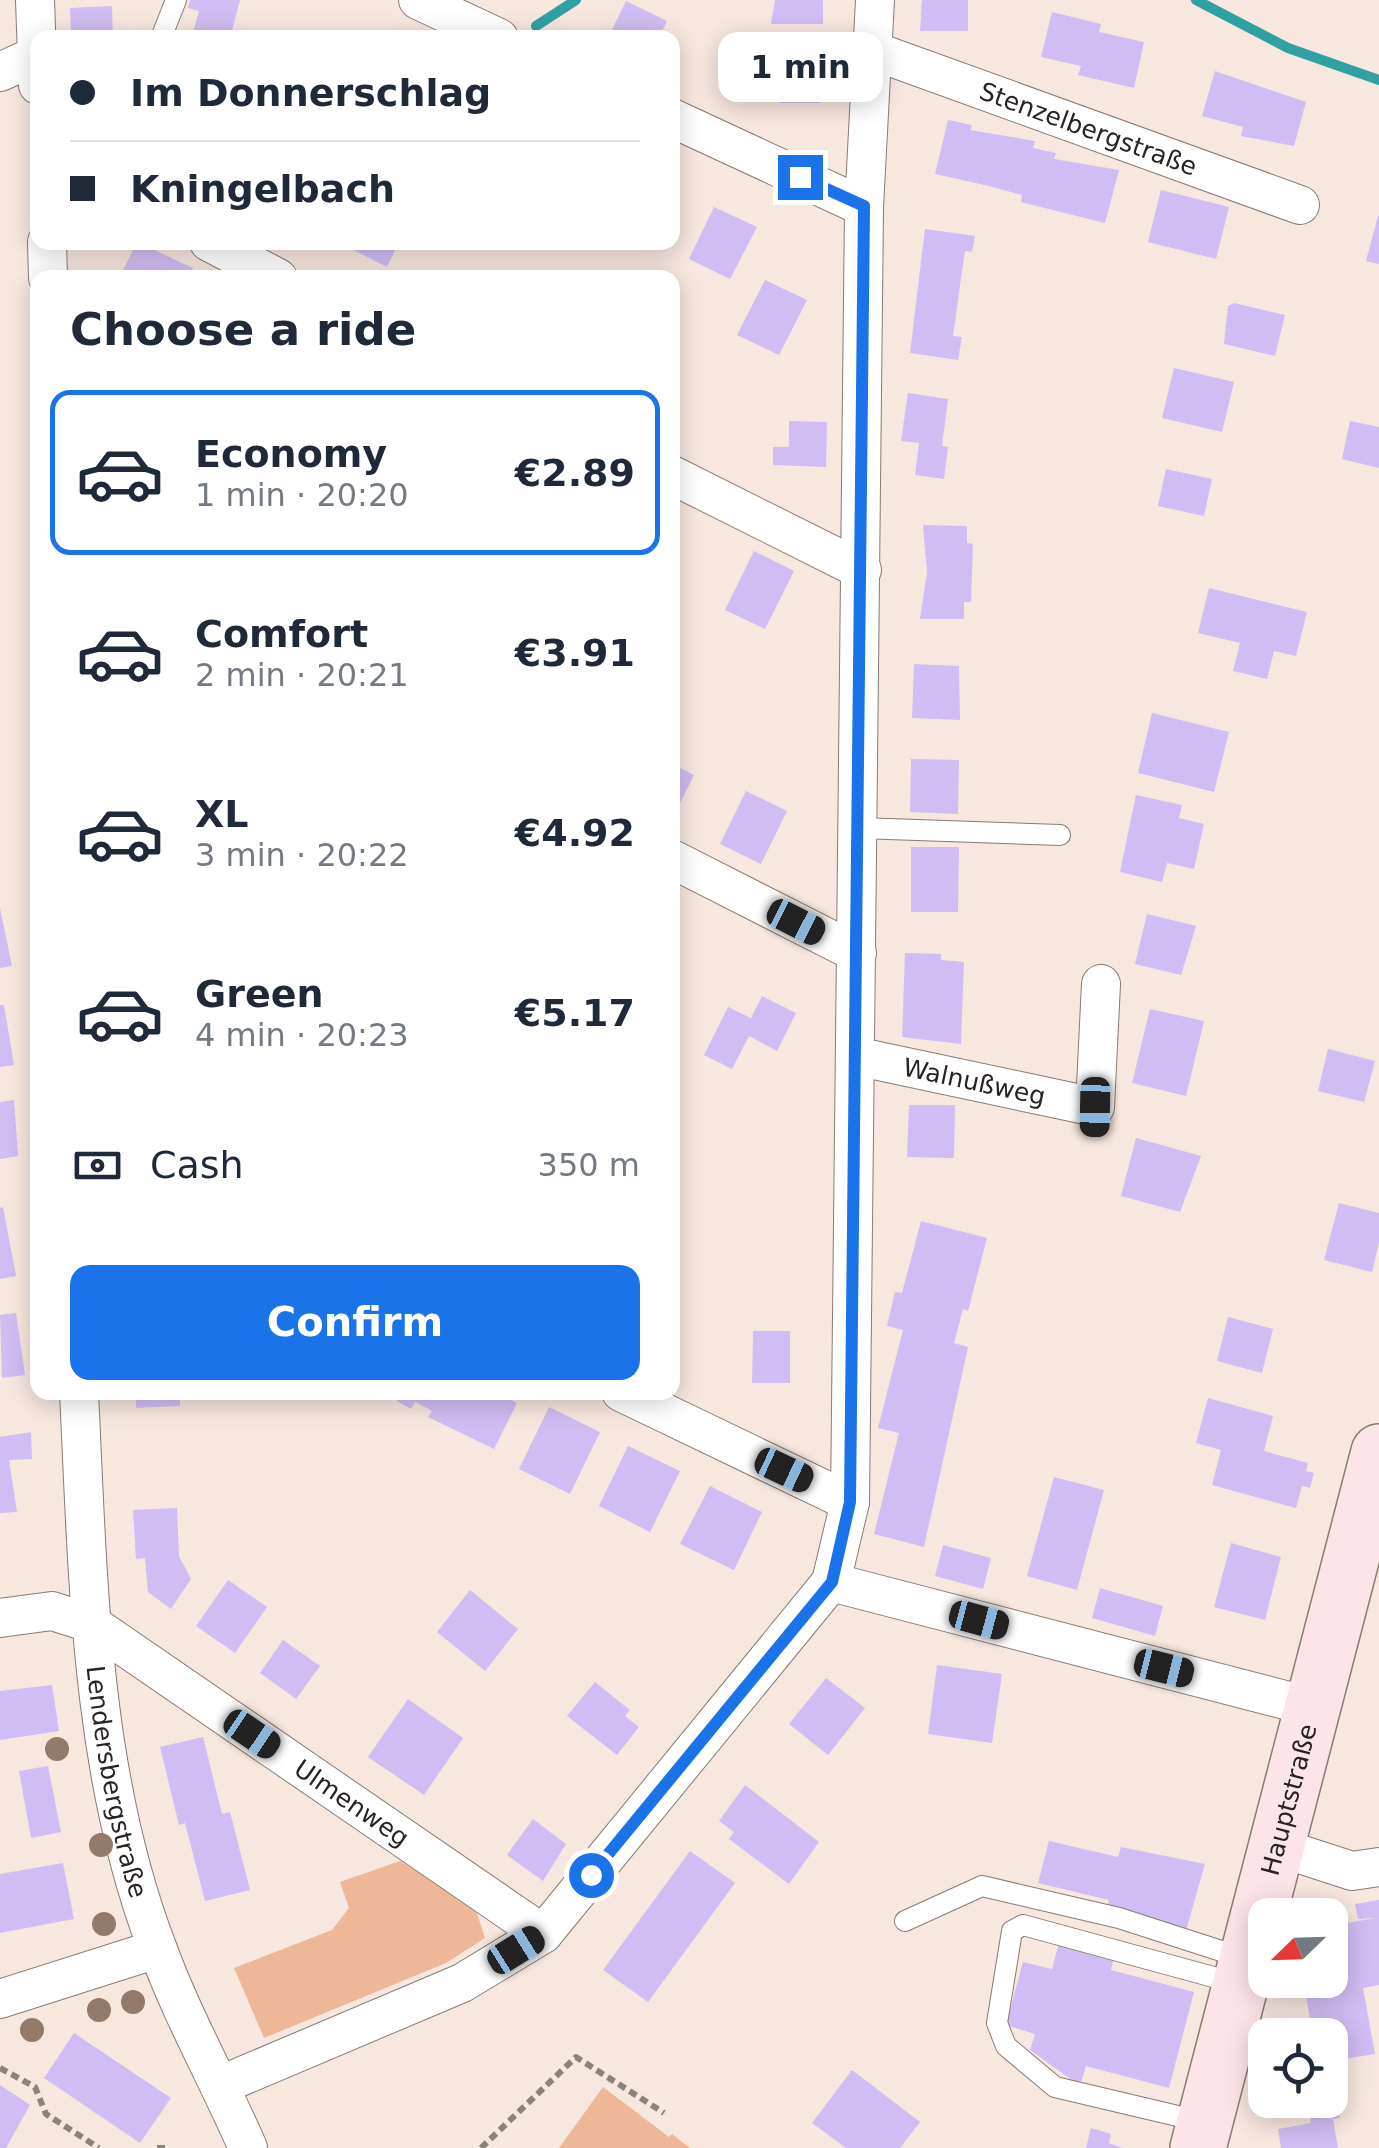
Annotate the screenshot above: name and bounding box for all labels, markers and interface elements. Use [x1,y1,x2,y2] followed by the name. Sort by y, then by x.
[718,32,882,102] callout: 1 min
[750,48,851,86] text: 1 min
[130,71,491,115] text: Im Donnerschlag
[976,76,1201,182] street label: Stenzelbergstraße
[778,155,823,200] route end
[130,167,395,211] text: Kningelbach
[70,303,416,356] text: Choose a ride
[75,428,165,518] icon: car
[195,432,387,476] text: Economy
[515,451,635,495] text: €2.89
[195,476,409,514] text: 1 min · 20:20
[75,608,165,698] icon: car
[195,612,368,656] text: Comfort
[515,631,635,675] text: €3.91
[195,656,409,694] text: 2 min · 20:21
[75,788,165,878] icon: car
[195,792,249,836] text: XL
[515,811,635,855] text: €4.92
[195,836,409,874] text: 3 min · 20:22
[762,895,830,949] car
[75,968,165,1058] icon: car
[195,972,324,1016] text: Green
[515,991,635,1035] text: €5.17
[195,1016,409,1054] text: 4 min · 20:23
[900,1053,1048,1111] street label: Walnußweg
[1079,1077,1111,1137] car
[70,1138,125,1193] icon: cash
[150,1143,244,1187] text: Cash
[538,1146,640,1184] text: 350 m
[70,1265,640,1380] button: Confirm
[750,1444,818,1496] car
[946,1598,1012,1642] car
[1131,1646,1197,1690] car
[81,1664,153,1901] street label: Lendersbergstraße
[219,1705,285,1763] car
[1256,1721,1323,1879] street label: Hauptstraße
[289,1754,414,1853] street label: Ulmenweg
[569,1853,614,1898] route start
[1248,1898,1348,1998] north arrow
[1248,1898,1348,2118] map controls
[483,1921,549,1979] car
[1248,2018,1348,2118] button: locate

